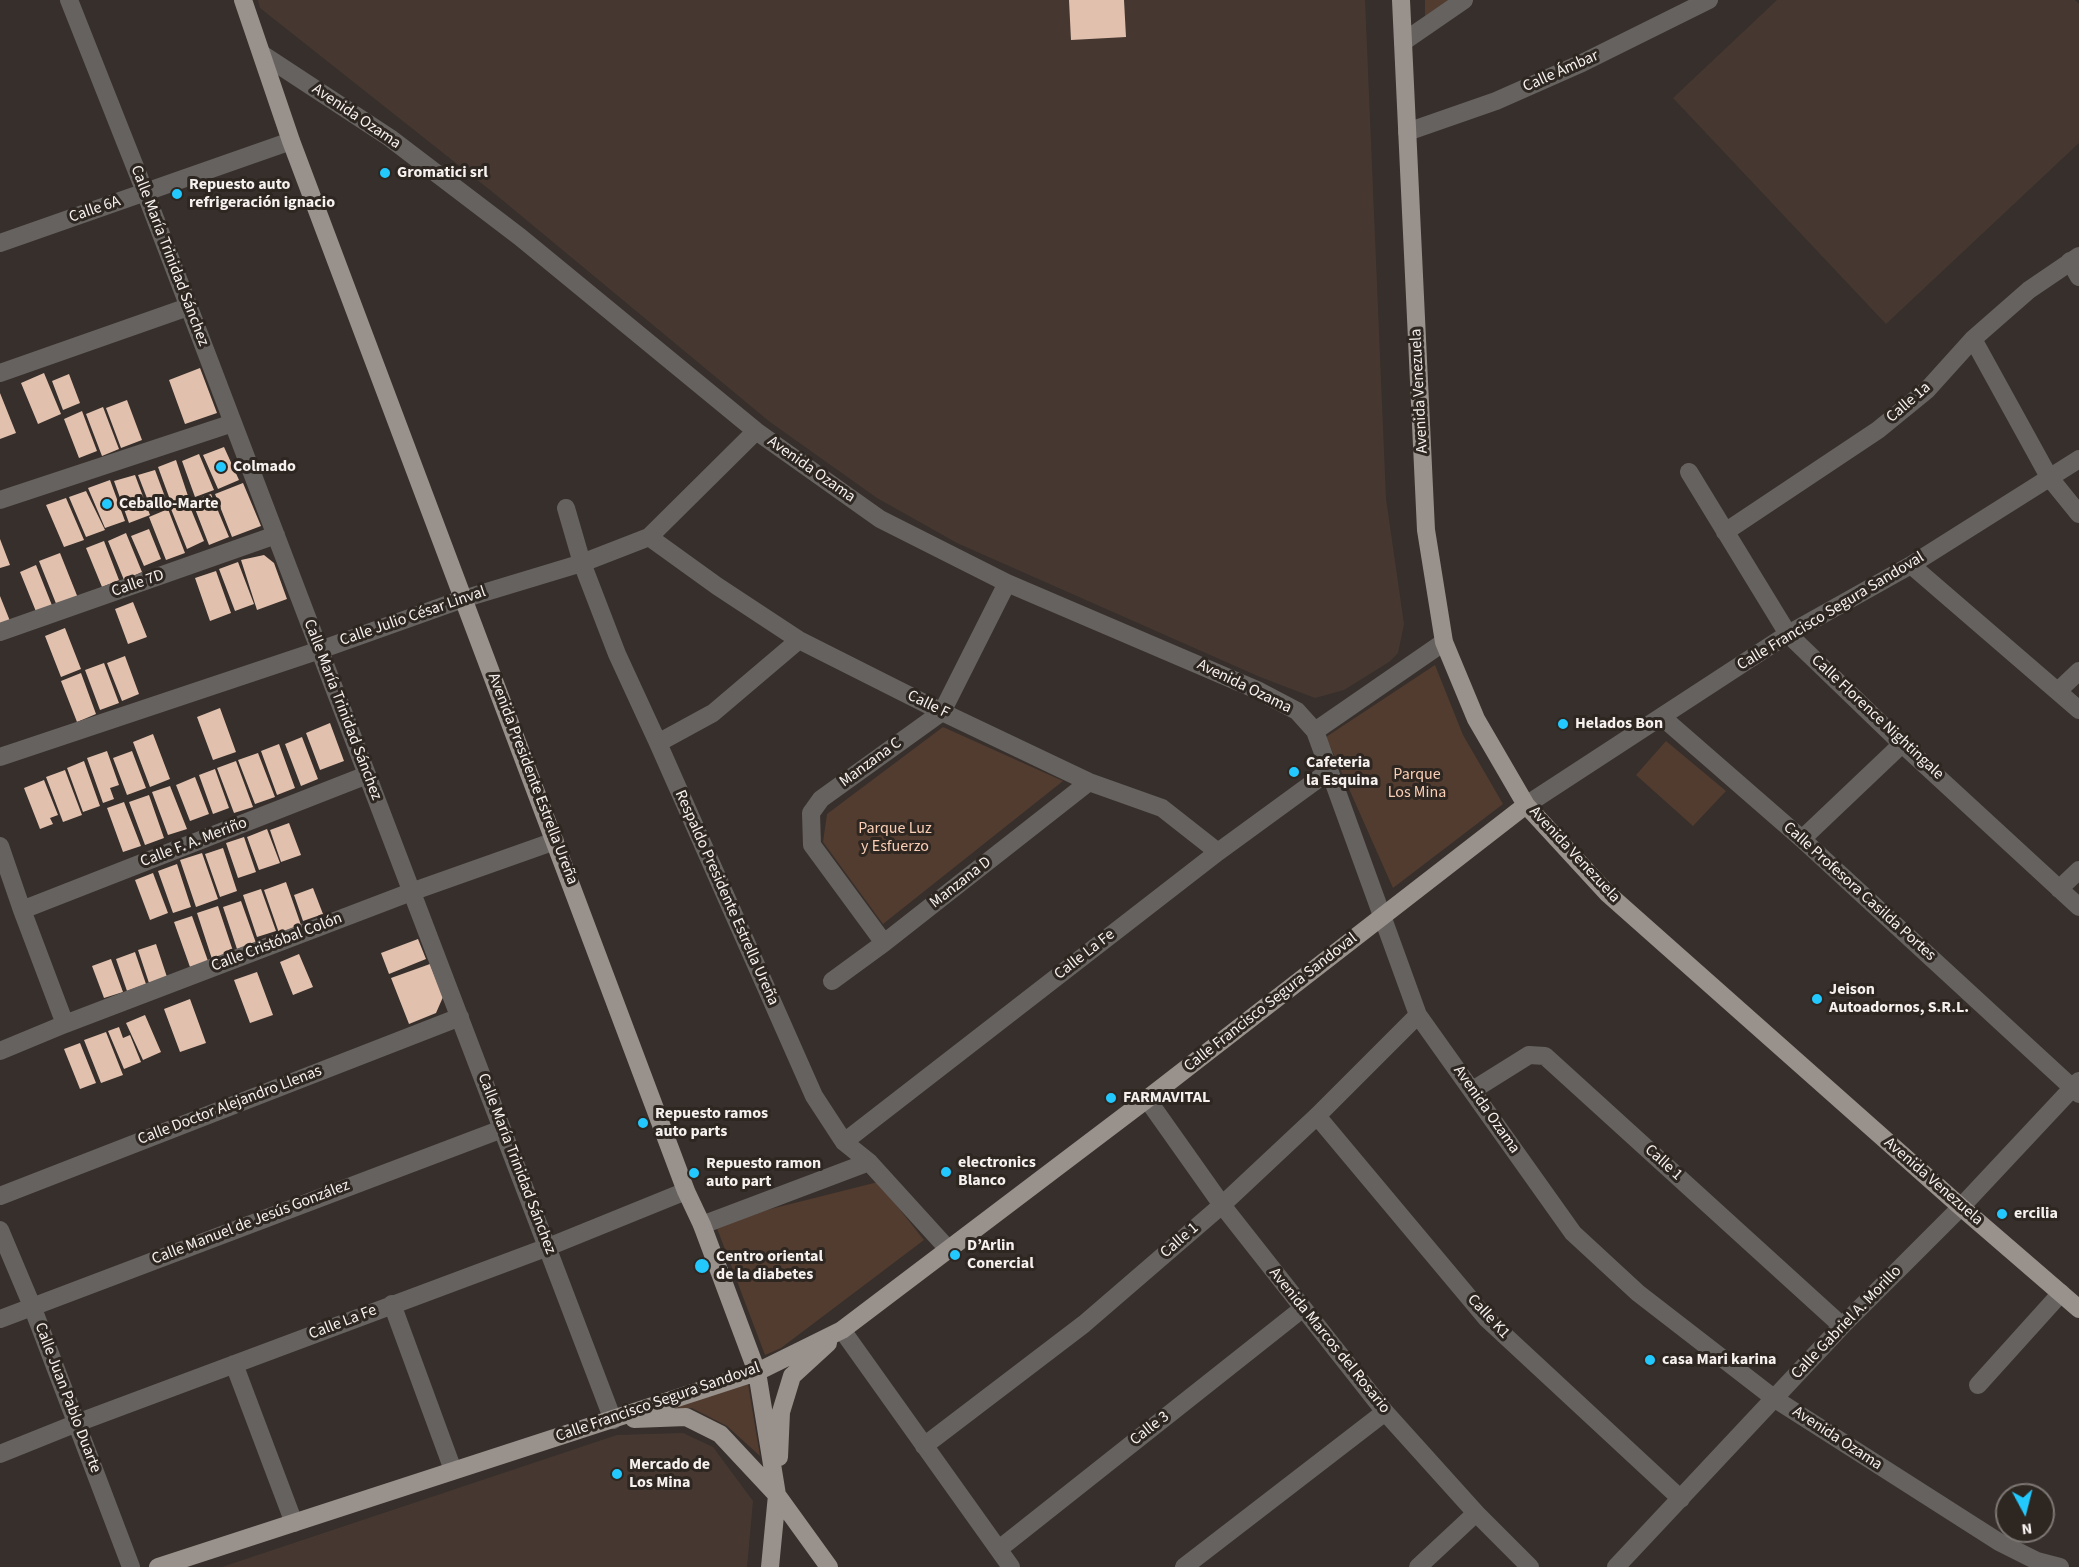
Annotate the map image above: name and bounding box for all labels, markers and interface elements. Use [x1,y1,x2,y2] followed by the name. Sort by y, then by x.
[1520,47,1602,97] street label: Calle Ámbar
[308,80,404,154] street label: Avenida Ozama
[126,163,212,349] street label: Calle María Trinidad Sánchez
[397,163,488,183] place label: Gromatici srl
[378,166,392,180] marker: Gromatici srl
[189,175,335,213] place label: Repuesto auto refrigeración ignacio
[170,187,184,201] marker: Repuesto auto refrigeración ignacio
[67,192,123,228] street label: Calle 6A
[1407,328,1433,454] street label: Avenida Venezuela
[1883,379,1935,427] street label: Calle 1a
[763,433,859,507] street label: Avenida Ozama
[233,457,296,477] place label: Colmado
[214,460,228,474] marker: Colmado
[119,494,219,514] place label: Ceballo-Marte
[100,497,114,511] marker: Ceballo-Marte
[1734,549,1928,675] street label: Calle Francisco Segura Sandoval
[109,566,167,602] street label: Calle 7D
[337,583,489,651] street label: Calle Julio César Linval
[299,617,385,803] street label: Calle María Trinidad Sánchez
[1807,652,1947,784] street label: Calle Florence Nightingale
[1193,656,1295,718] street label: Avenida Ozama
[483,670,581,888] street label: Avenida Presidente Estrella Ureña
[904,687,952,723] street label: Calle F
[1575,714,1663,734] place label: Helados Bon
[1556,717,1570,731] marker: Helados Bon
[836,734,906,792] street label: Manzana C
[1306,753,1378,791] place label: Cafeteria la Esquina
[1287,765,1301,779] marker: Cafeteria la Esquina
[1388,765,1446,803] park label: Parque Los Mina
[670,787,782,1009] street label: Respaldo Presidente Estrella Ureña
[1524,803,1624,907] street label: Avenida Venezuela
[138,814,250,872] street label: Calle F. A. Meriño
[1779,818,1939,966] street label: Calle Profesora Casilda Portes
[858,819,932,857] park label: Parque Luz y Esfuerzo
[926,853,996,913] street label: Manzana D
[209,909,345,977] street label: Calle Cristóbal Colón
[1051,926,1119,984] street label: Calle La Fe
[1181,929,1361,1077] street label: Calle Francisco Segura Sandoval
[1829,980,1969,1018] place label: Jeison Autoadornos, S.R.L.
[1810,992,1824,1006] marker: Jeison Autoadornos, S.R.L.
[135,1062,325,1150] street label: Calle Doctor Alejandro Llenas
[1449,1062,1523,1158] street label: Avenida Ozama
[473,1071,559,1257] street label: Calle María Trinidad Sánchez
[1123,1088,1210,1108] place label: FARMAVITAL
[1104,1091,1118,1105] marker: FARMAVITAL
[655,1104,768,1142] place label: Repuesto ramos auto parts
[636,1116,650,1130] marker: Repuesto ramos auto parts
[1880,1134,1986,1230] street label: Avenida Venezuela
[1640,1141,1686,1185] street label: Calle 1
[958,1153,1036,1191] place label: electronics Blanco
[706,1154,821,1192] place label: Repuesto ramon auto part
[939,1165,953,1179] marker: electronics Blanco
[687,1166,701,1180] marker: Repuesto ramon auto part
[149,1176,353,1270] street label: Calle Manuel de Jesús González
[2014,1204,2058,1224] place label: ercilia
[1995,1207,2009,1221] marker: ercilia
[1157,1219,1203,1263] street label: Calle 1
[967,1236,1034,1274] place label: D’Arlin Conercial
[716,1247,823,1285] place label: Centro oriental de la diabetes
[948,1248,962,1262] marker: D’Arlin Conercial
[693,1257,711,1275] marker: Centro oriental de la diabetes
[1788,1262,1906,1384] street label: Calle Gabriel A. Morillo
[1264,1264,1394,1418] street label: Avenida Marcos del Rosario
[1463,1291,1513,1343] street label: Calle K1
[306,1301,380,1345] street label: Calle La Fe
[29,1320,105,1476] street label: Calle Juan Pablo Duarte
[1662,1350,1776,1370] place label: casa Mari karina
[1643,1353,1657,1367] marker: casa Mari karina
[553,1359,763,1447] street label: Calle Francisco Segura Sandoval
[1789,1403,1885,1475] street label: Avenida Ozama
[1127,1408,1173,1450] street label: Calle 3
[629,1455,710,1493] place label: Mercado de Los Mina
[610,1467,624,1481] marker: Mercado de Los Mina
[1995,1483,2055,1543] north arrow
[2020,1517,2034,1540] text: N

